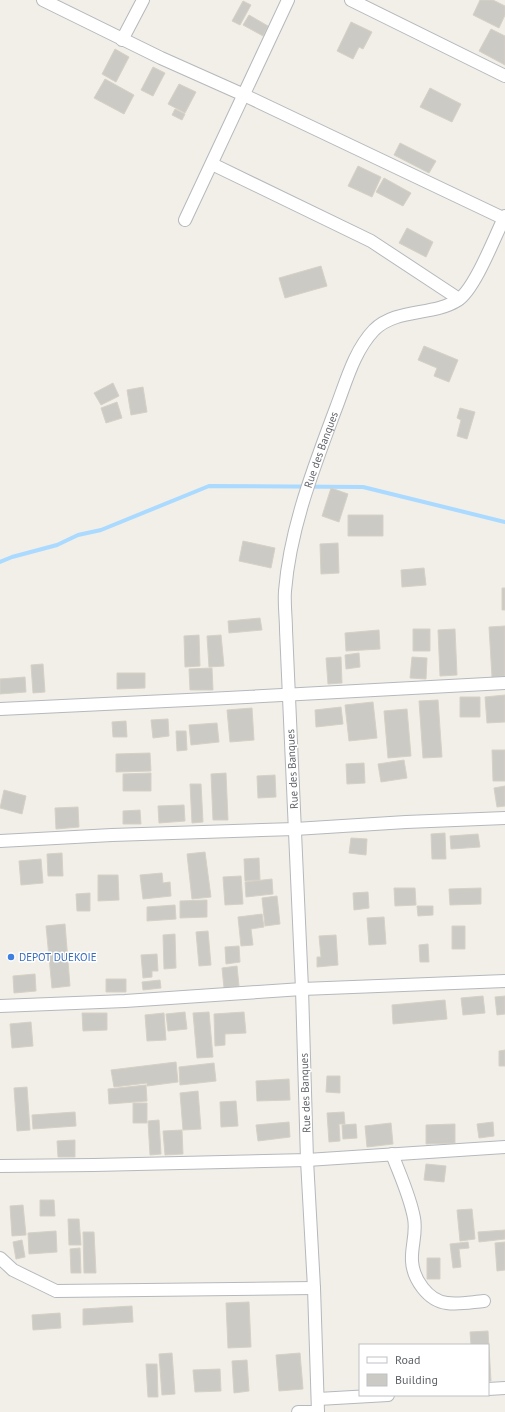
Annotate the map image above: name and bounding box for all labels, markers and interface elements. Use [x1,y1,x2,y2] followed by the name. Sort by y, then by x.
[301,409,341,490] street label: Rue des Banques
[283,728,301,809] street label: Rue des Banques
[19,950,97,964] place label: DEPOT DUEKOIE
[6,952,16,962] marker: DEPOT DUEKOIE
[297,1052,313,1133] street label: Rue des Banques
[359,1344,489,1396] legend
[395,1352,420,1367] text: Road
[395,1372,438,1387] text: Building

